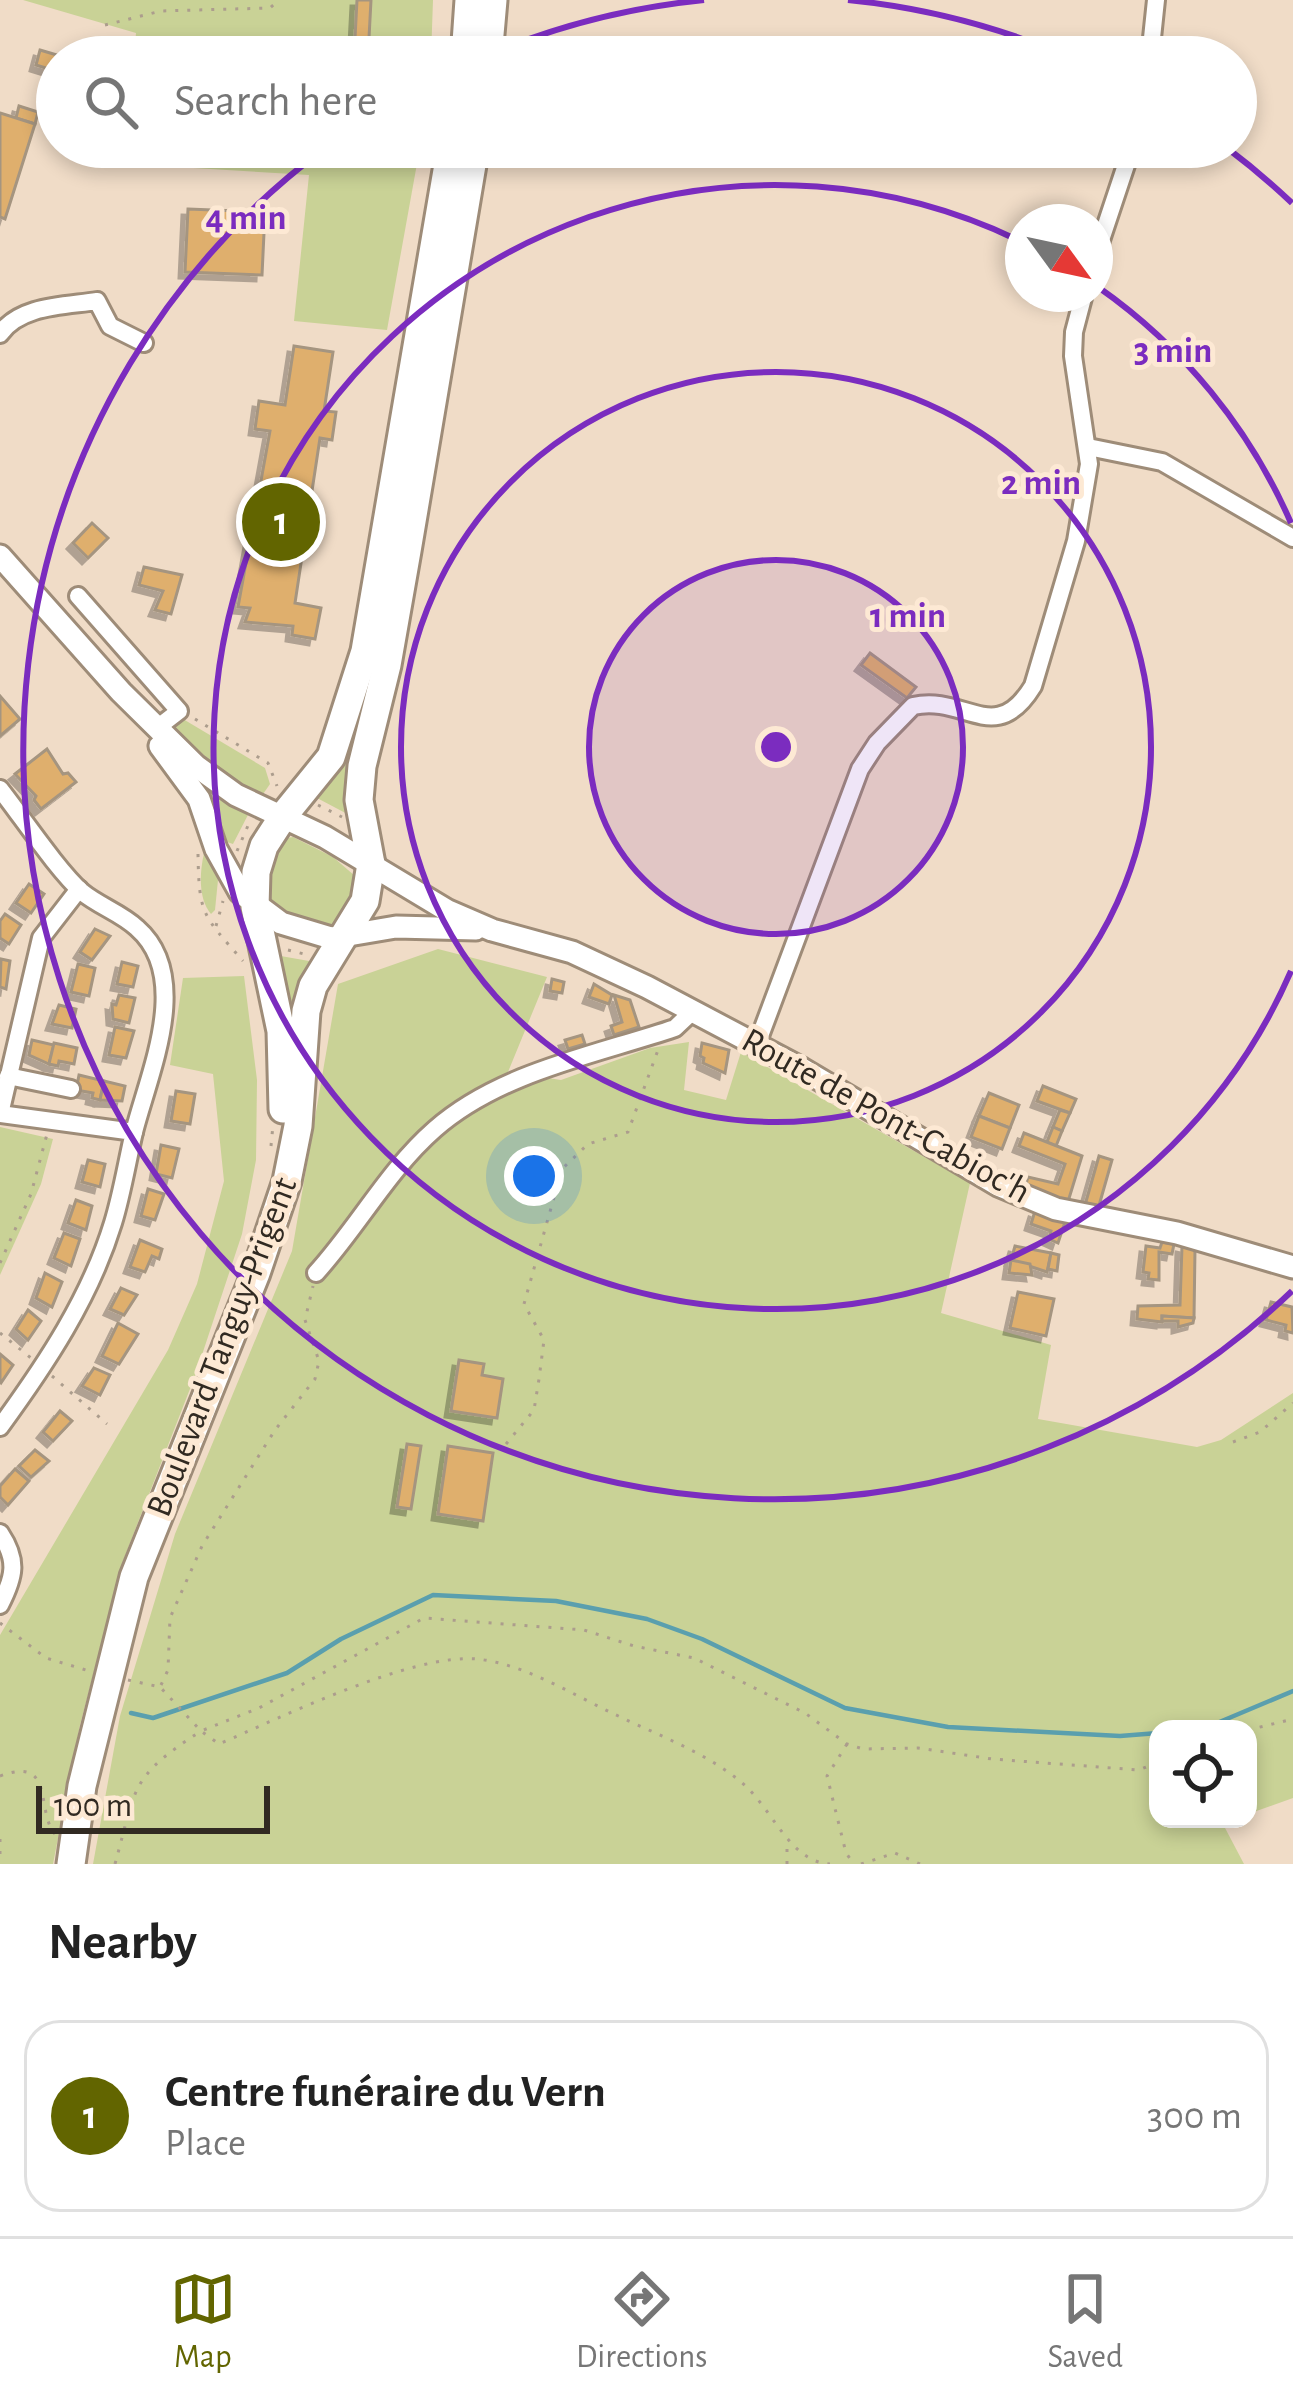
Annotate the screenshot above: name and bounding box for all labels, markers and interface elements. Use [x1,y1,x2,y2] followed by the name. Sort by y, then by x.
[36,36,1257,168] search box
[78,69,144,135] icon: search
[174,79,377,124] text: Search here
[205,200,287,236] text: 4 min
[1005,204,1113,312] north arrow
[1134,333,1212,369] text: 3 min
[1001,465,1081,501] text: 2 min
[242,477,320,567] pin: 1
[870,598,946,634] text: 1 min
[755,726,797,768] centre of rings
[736,1022,1036,1210] street label: Route de Pont-Cabioc'h
[504,1146,564,1206] your location
[141,1172,304,1522] street label: Boulevard Tanguy-Prigent
[1149,1720,1257,1828] map controls
[1149,1720,1257,1828] button: locate
[36,1780,270,1833] scale bar
[54,1790,132,1823] text: 100 m
[48,1917,197,1968] text: Nearby
[165,2070,606,2115] text: Centre funéraire du Vern
[83,2097,97,2136] text: 1
[1147,2097,1242,2136] text: 300 m
[165,2124,246,2163] text: Place
[170,2266,236,2378] tab: Map
[576,2266,707,2378] tab: Directions
[1047,2266,1123,2378] tab: Saved

